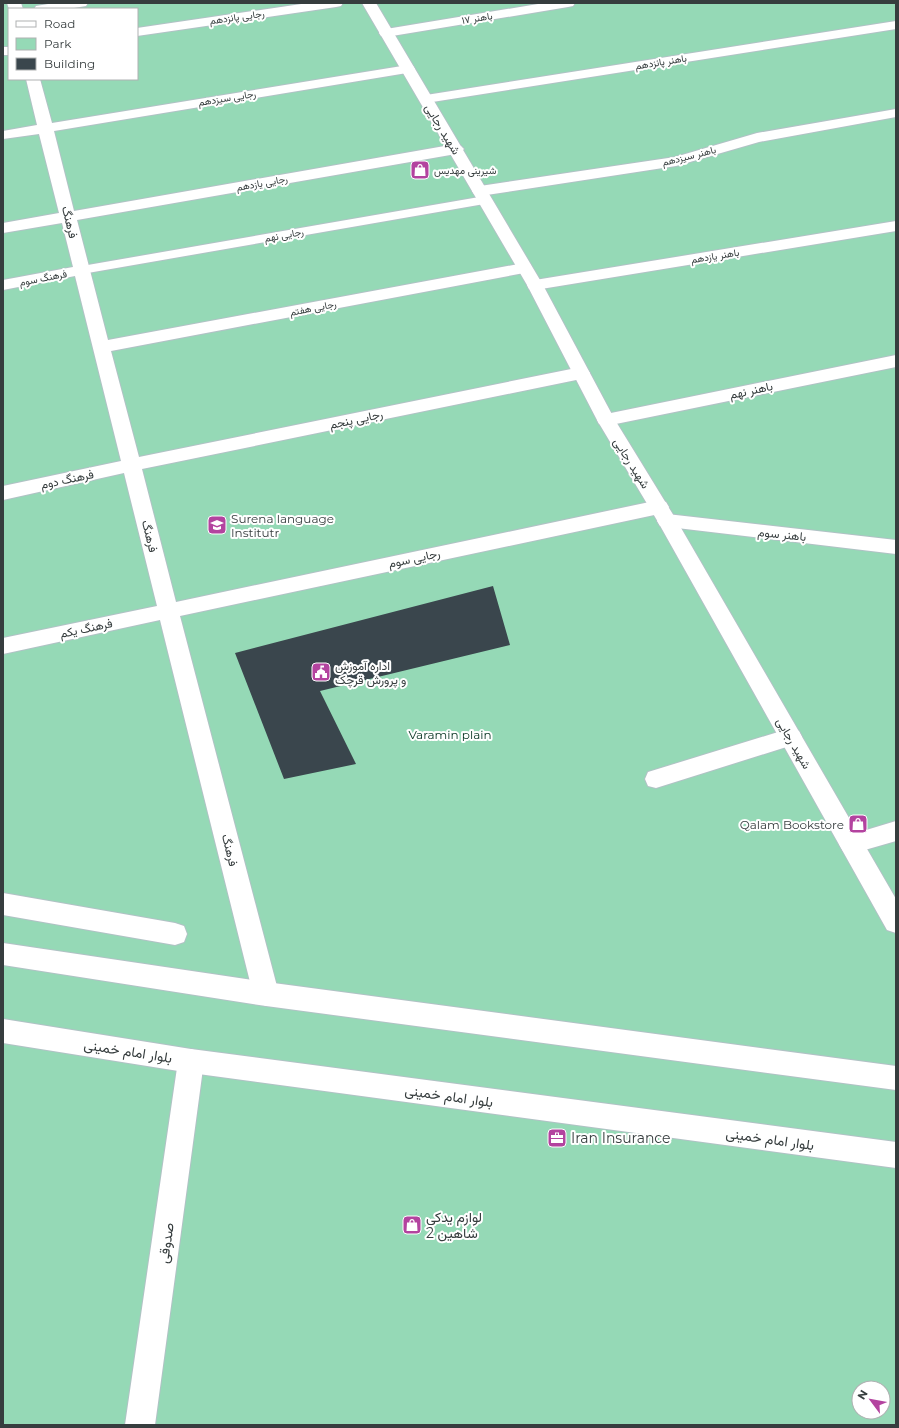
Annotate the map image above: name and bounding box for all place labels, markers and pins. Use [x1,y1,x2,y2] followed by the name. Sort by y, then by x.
[409,159,431,181] shop icon: شیرینی مهدیس
[434,164,497,177] place label: شیرینی مهدیس
[231,511,334,540] place label: Surena language Institutr
[206,514,228,536] school or university icon: Surena language Institutr
[335,658,406,688] place label: اداره آموزش و پرورش قرچک
[310,661,332,683] public building icon: اداره آموزش و پرورش قرچک
[847,813,869,835] shop icon: Qalam Bookstore
[740,817,844,832] place label: Qalam Bookstore
[546,1127,568,1149] office icon: Iran Insurance
[571,1129,671,1147] place label: Iran Insurance
[426,1208,482,1242] place label: لوازم یدکی شاهین 2
[401,1214,423,1236] shop icon: لوازم یدکی شاهین 2

